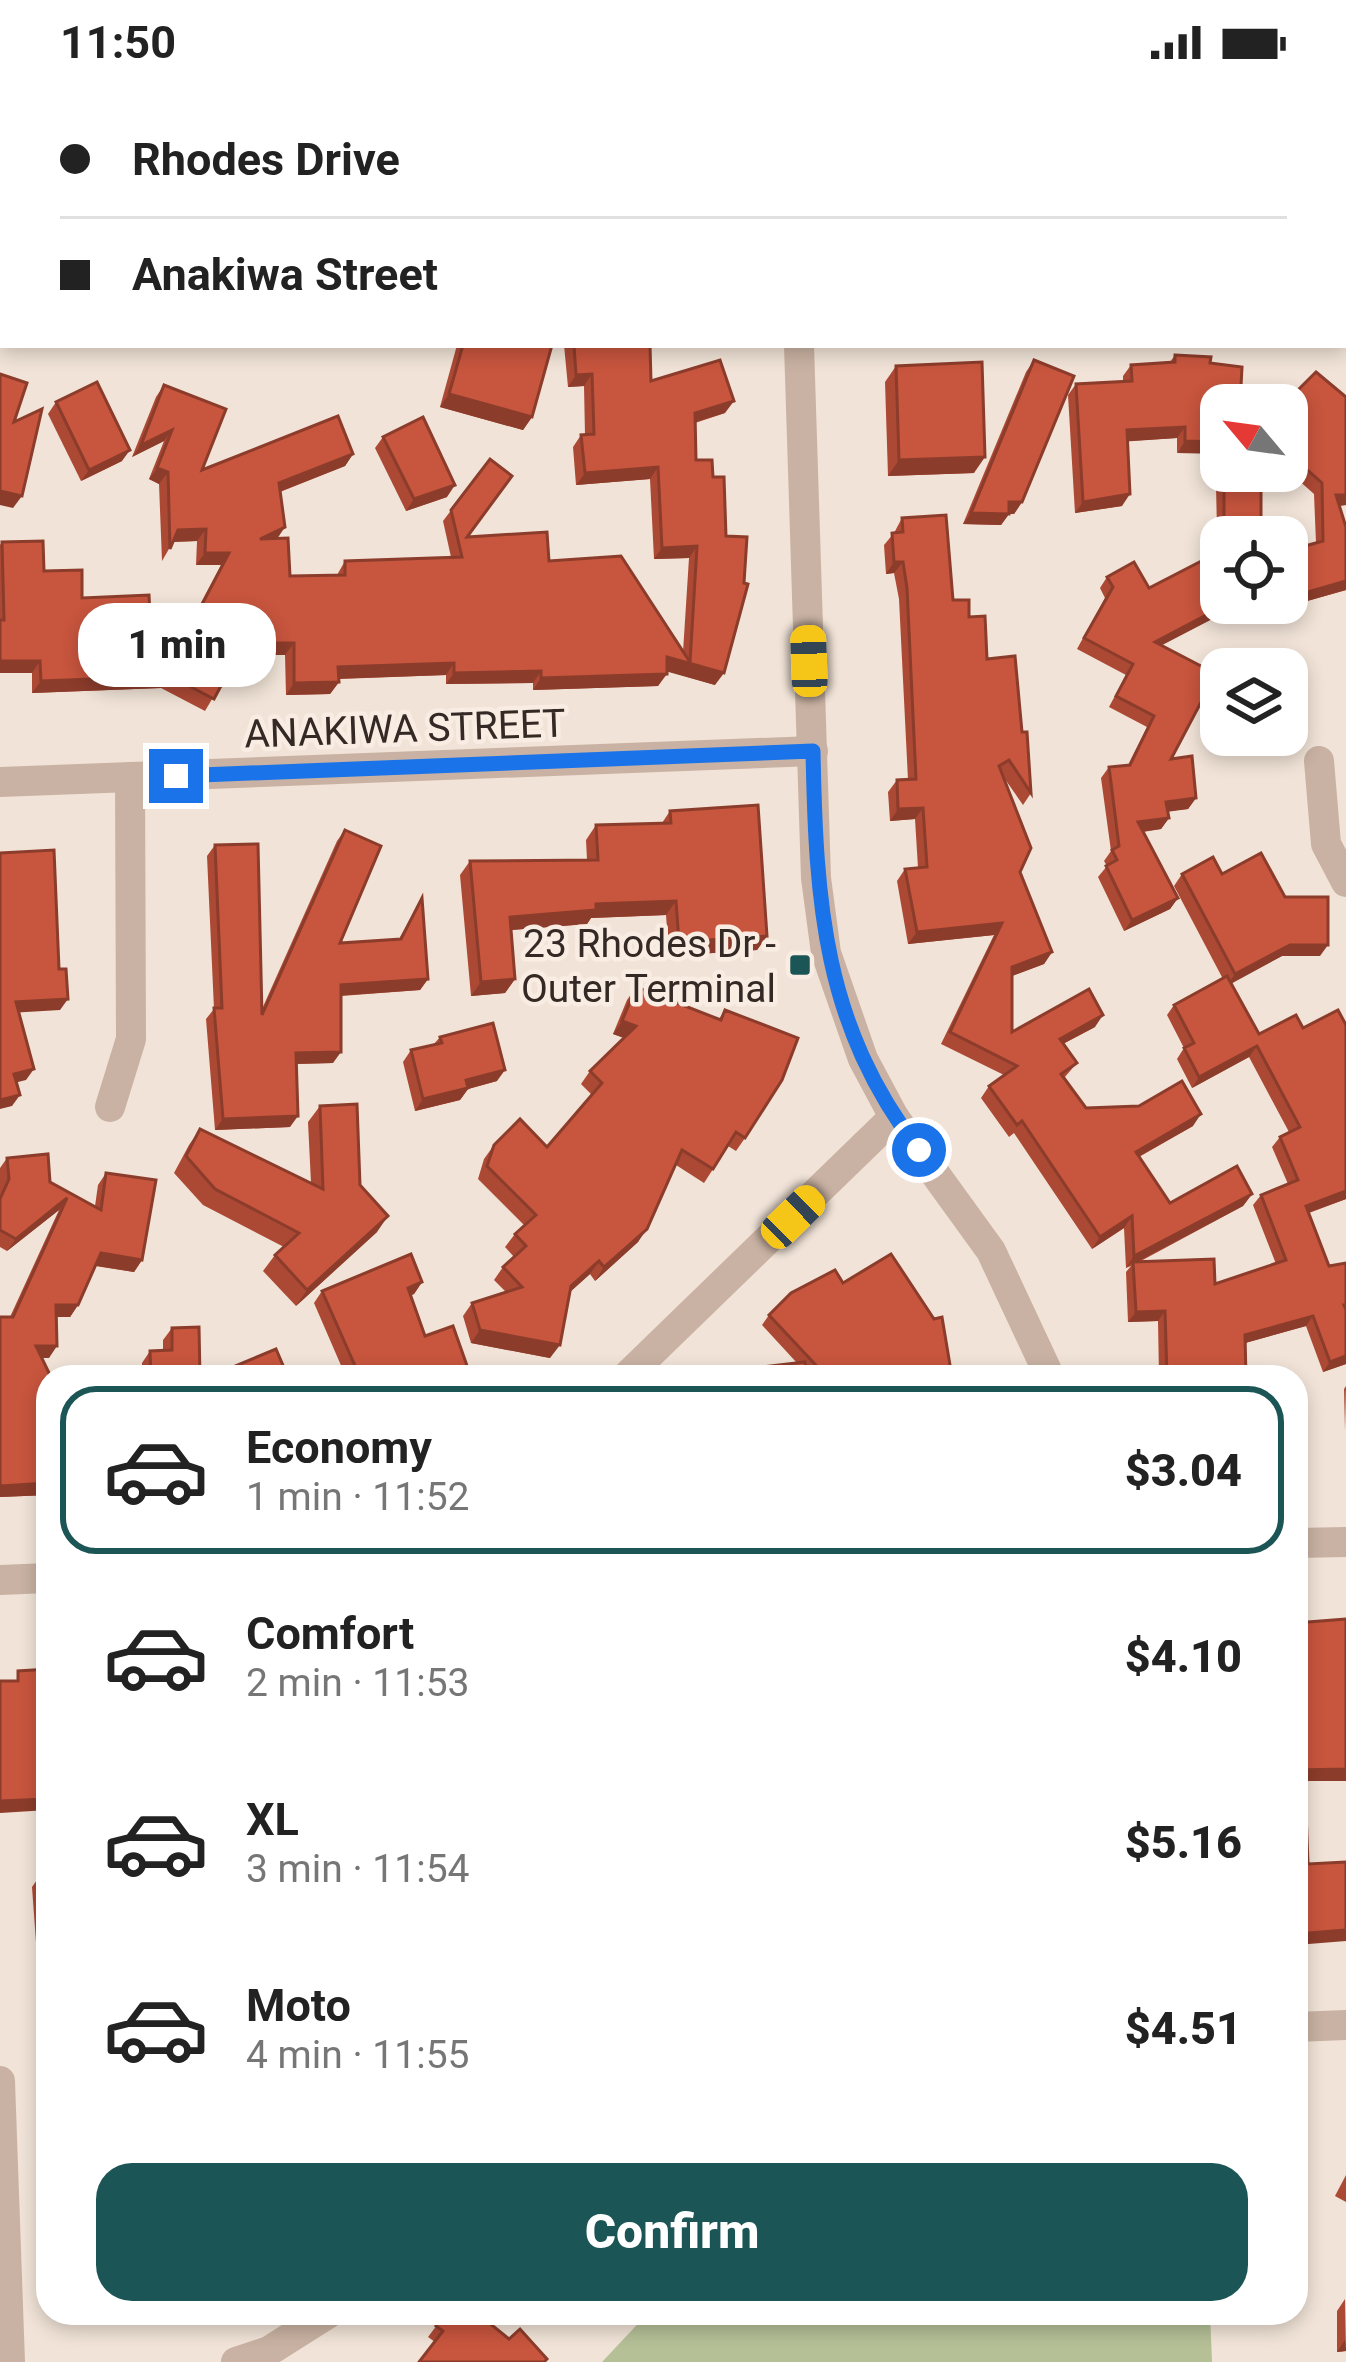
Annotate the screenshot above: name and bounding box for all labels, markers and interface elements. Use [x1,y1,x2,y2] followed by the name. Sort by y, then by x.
[60,16,176,69] text: 11:50
[132,133,400,186] text: Rhodes Drive
[132,248,438,301] text: Anakiwa Street
[1200,384,1308,492] north arrow
[1200,384,1308,756] map controls
[1200,516,1308,624] button: locate
[77,602,275,686] callout: 1 min
[128,622,226,668] text: 1 min
[790,624,828,698] car
[1200,648,1308,756] button: layers
[244,700,566,758] street label: ANAKIWA STREET
[149,749,203,803] route end
[521,921,776,1012] place label: 23 Rhodes Dr - Outer Terminal
[787,952,813,978] marker: 23 Rhodes Dr - Outer Terminal
[892,1123,946,1177] route start
[755,1179,831,1255] car
[102,1416,210,1524] icon: car
[246,1421,432,1474] text: Economy
[1125,1444,1242,1497] text: $3.04
[246,1474,469,1520] text: 1 min · 11:52
[102,1602,210,1710] icon: car
[246,1607,414,1660] text: Comfort
[1125,1630,1242,1683] text: $4.10
[246,1660,469,1706] text: 2 min · 11:53
[102,1788,210,1896] icon: car
[246,1793,299,1846] text: XL
[1125,1816,1242,1869] text: $5.16
[246,1846,469,1892] text: 3 min · 11:54
[102,1974,210,2082] icon: car
[246,1979,351,2032] text: Moto
[1125,2002,1242,2055] text: $4.51
[246,2032,469,2078] text: 4 min · 11:55
[96,2163,1248,2301] button: Confirm

